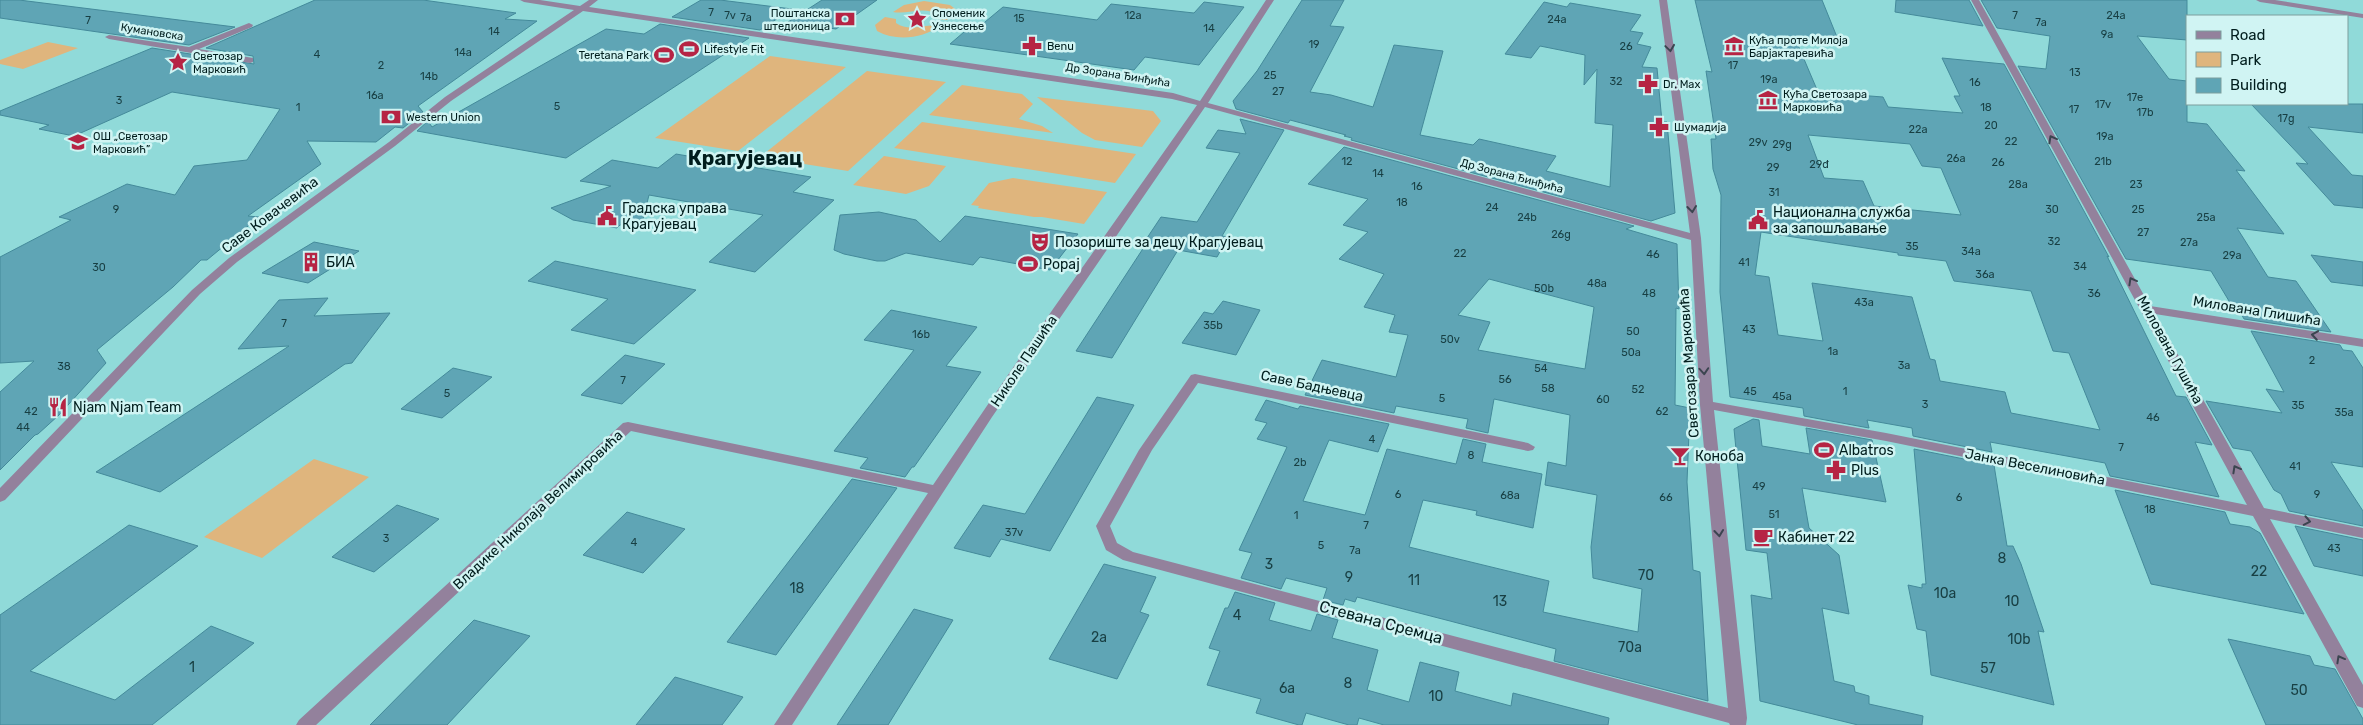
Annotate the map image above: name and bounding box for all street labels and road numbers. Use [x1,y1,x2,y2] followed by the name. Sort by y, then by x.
[120,21,184,43] street label: Кумановска
[1065,60,1171,90] street label: Др Зорана Ђинђића
[1459,156,1565,196] street label: Др Зорана Ђинђића
[218,173,322,257] street label: Саве Ковачевића
[1675,288,1703,438] street label: Светозара Марковића
[2192,292,2322,330] street label: Милована Глишића
[2133,293,2207,407] street label: Милована Гушића
[987,312,1061,410] street label: Николе Пашића
[1259,367,1365,405] street label: Саве Бадњевца
[450,427,626,593] street label: Владике Николаја Велимировића
[1963,445,2107,489] street label: Јанка Веселиновића
[1317,596,1445,648] street label: Стевана Сремца

